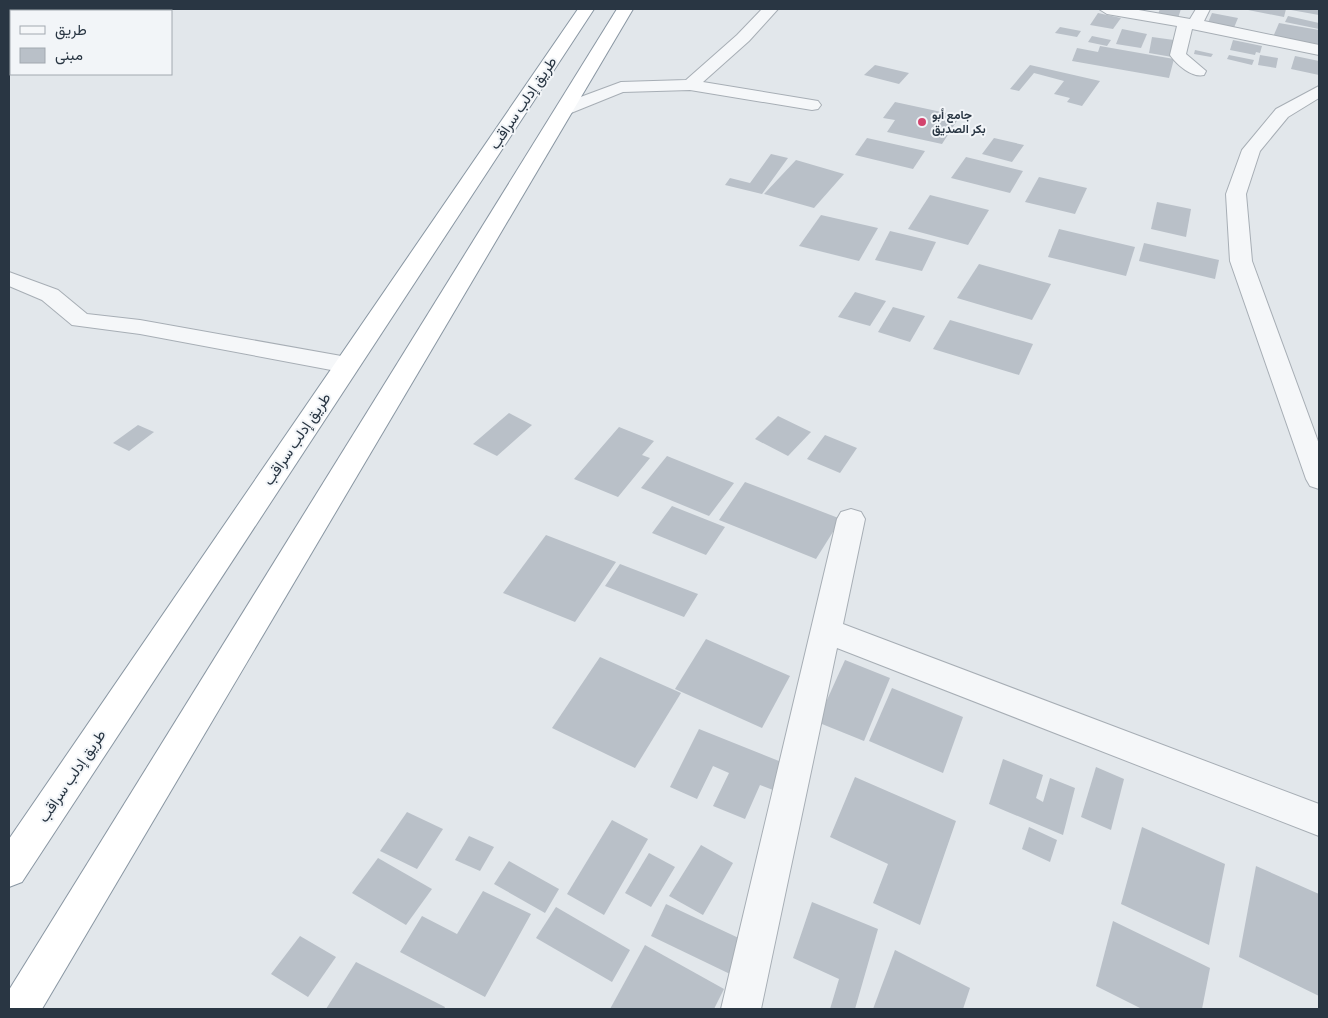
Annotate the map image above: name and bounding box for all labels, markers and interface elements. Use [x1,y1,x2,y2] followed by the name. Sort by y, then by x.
[10,10,172,75] legend
[55,19,87,40] text: طريق
[55,44,83,65] text: مبنى
[484,52,561,153] street label: طريق إدلب سراقب
[932,106,986,137] place label: جامع أبو بكر الصديق
[916,116,928,128] marker: جامع أبو بكر الصديق
[258,388,335,489] street label: طريق إدلب سراقب
[33,725,110,826] street label: طريق إدلب سراقب

